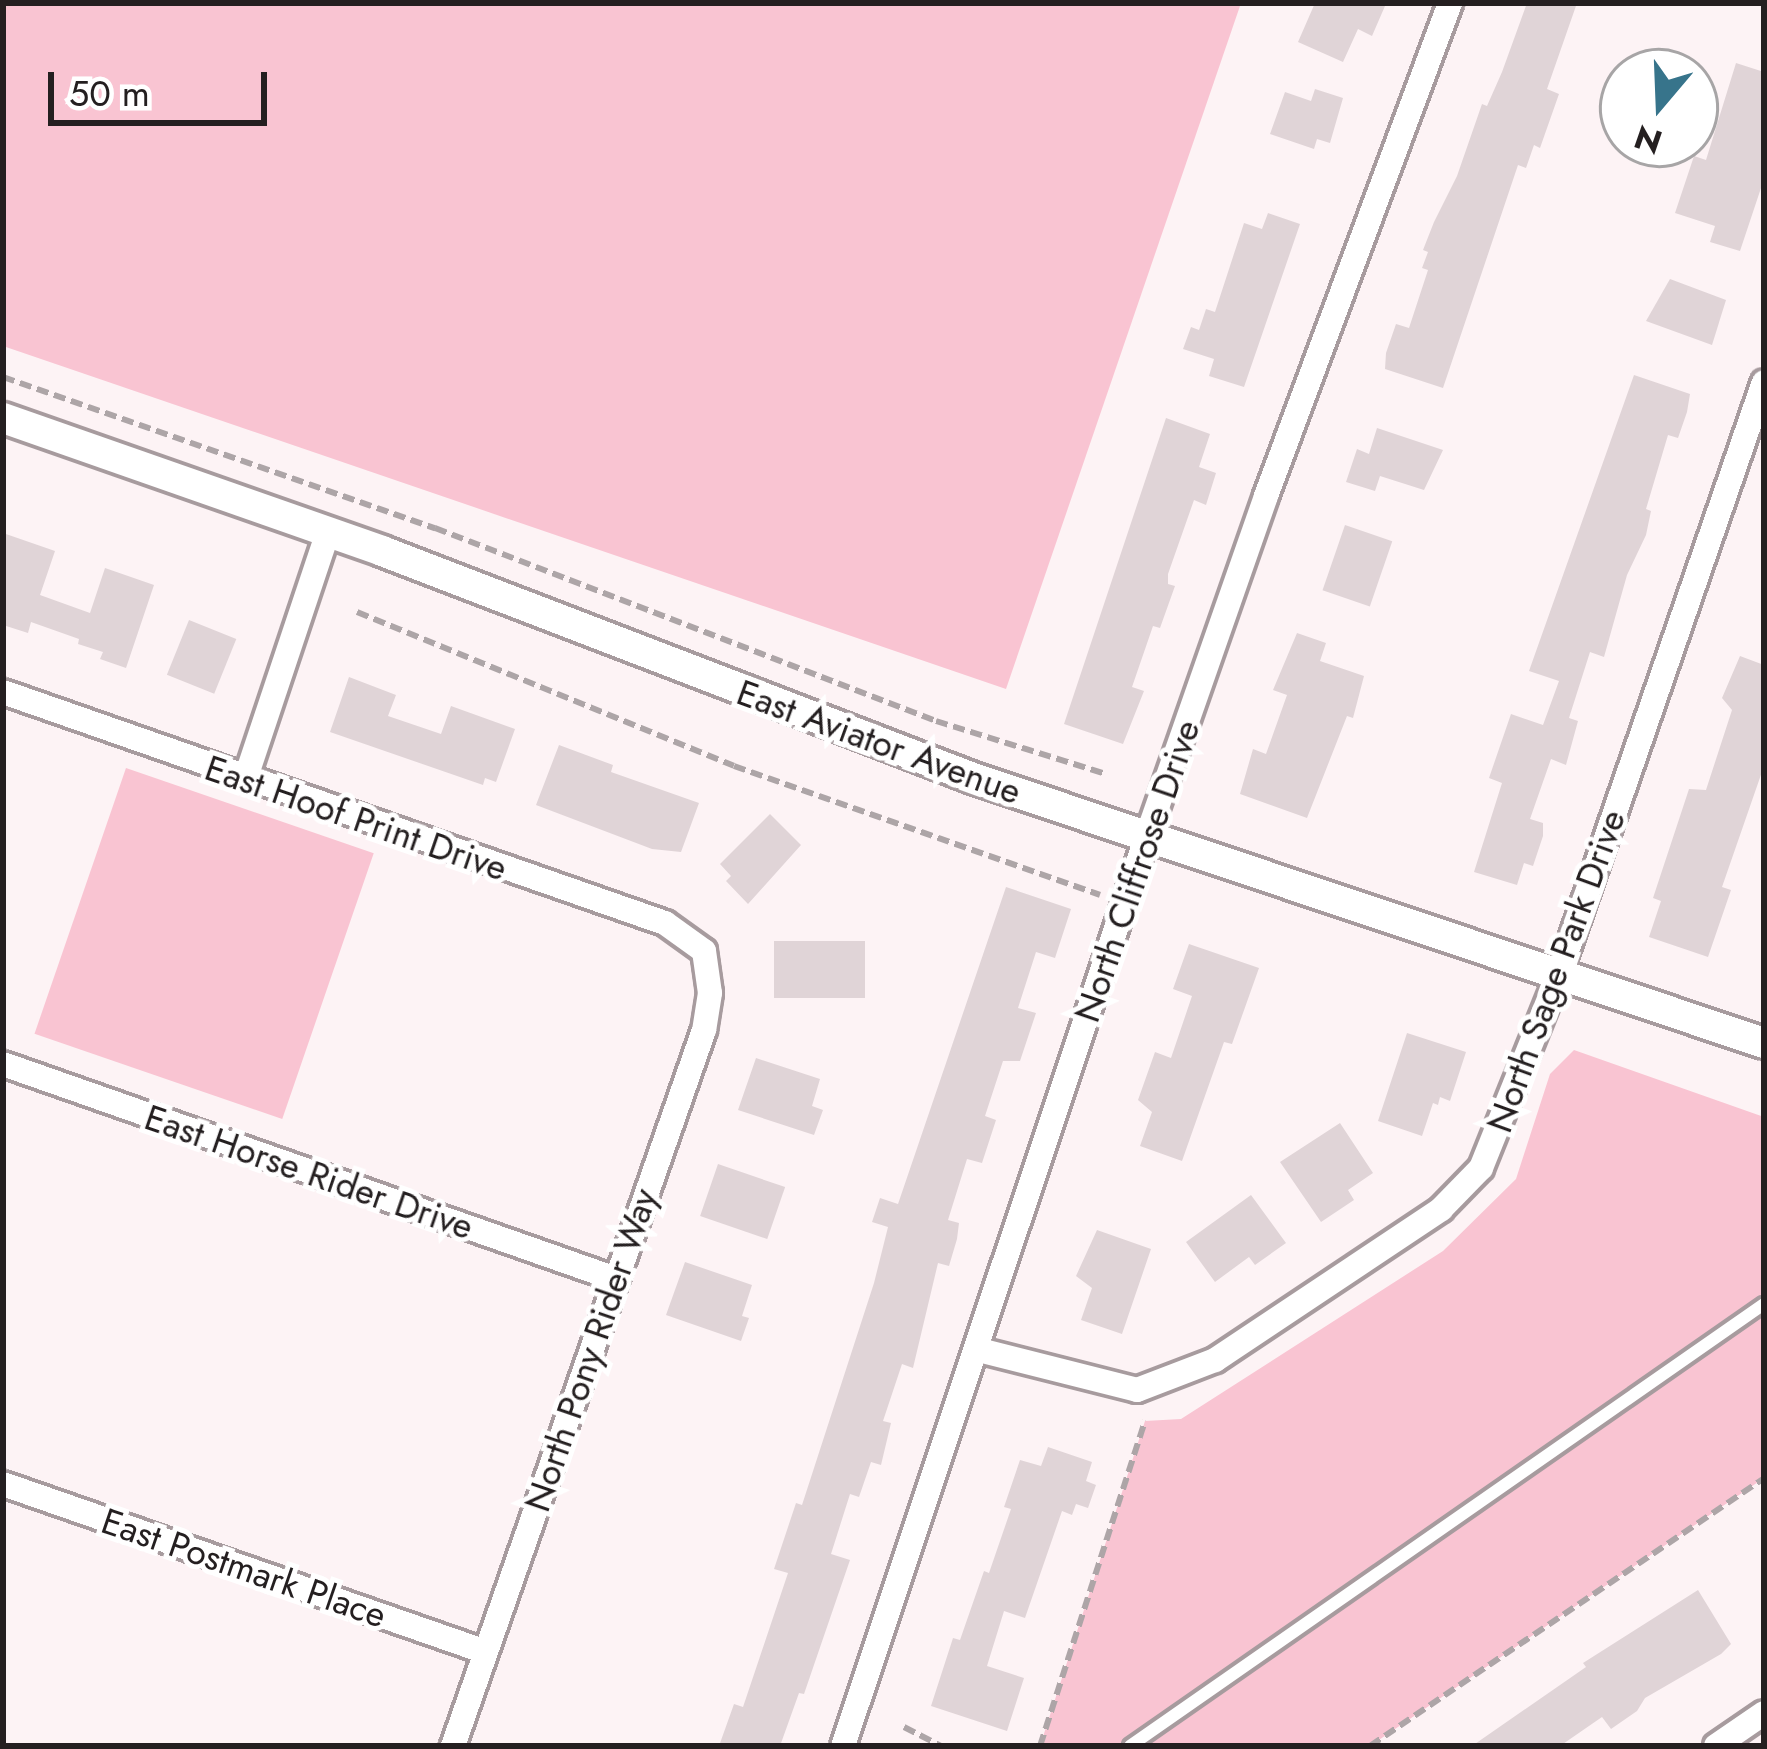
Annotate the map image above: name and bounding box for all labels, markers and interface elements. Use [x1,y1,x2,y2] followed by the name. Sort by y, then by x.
[54,48,273,122] scale bar
[1599,48,1719,168] north arrow
[69,67,150,119] text: 50 m
[1628,113,1668,166] text: N
[731,671,1027,813] street label: East Aviator Avenue
[1065,714,1209,1028] street label: North Cliffrose Drive
[199,746,513,890] street label: East Hoof Print Drive
[1478,804,1634,1138] street label: North Sage Park Drive
[139,1096,479,1248] street label: East Horse Rider Drive
[515,1183,667,1517] street label: North Pony Rider Way
[96,1499,392,1637] street label: East Postmark Place

